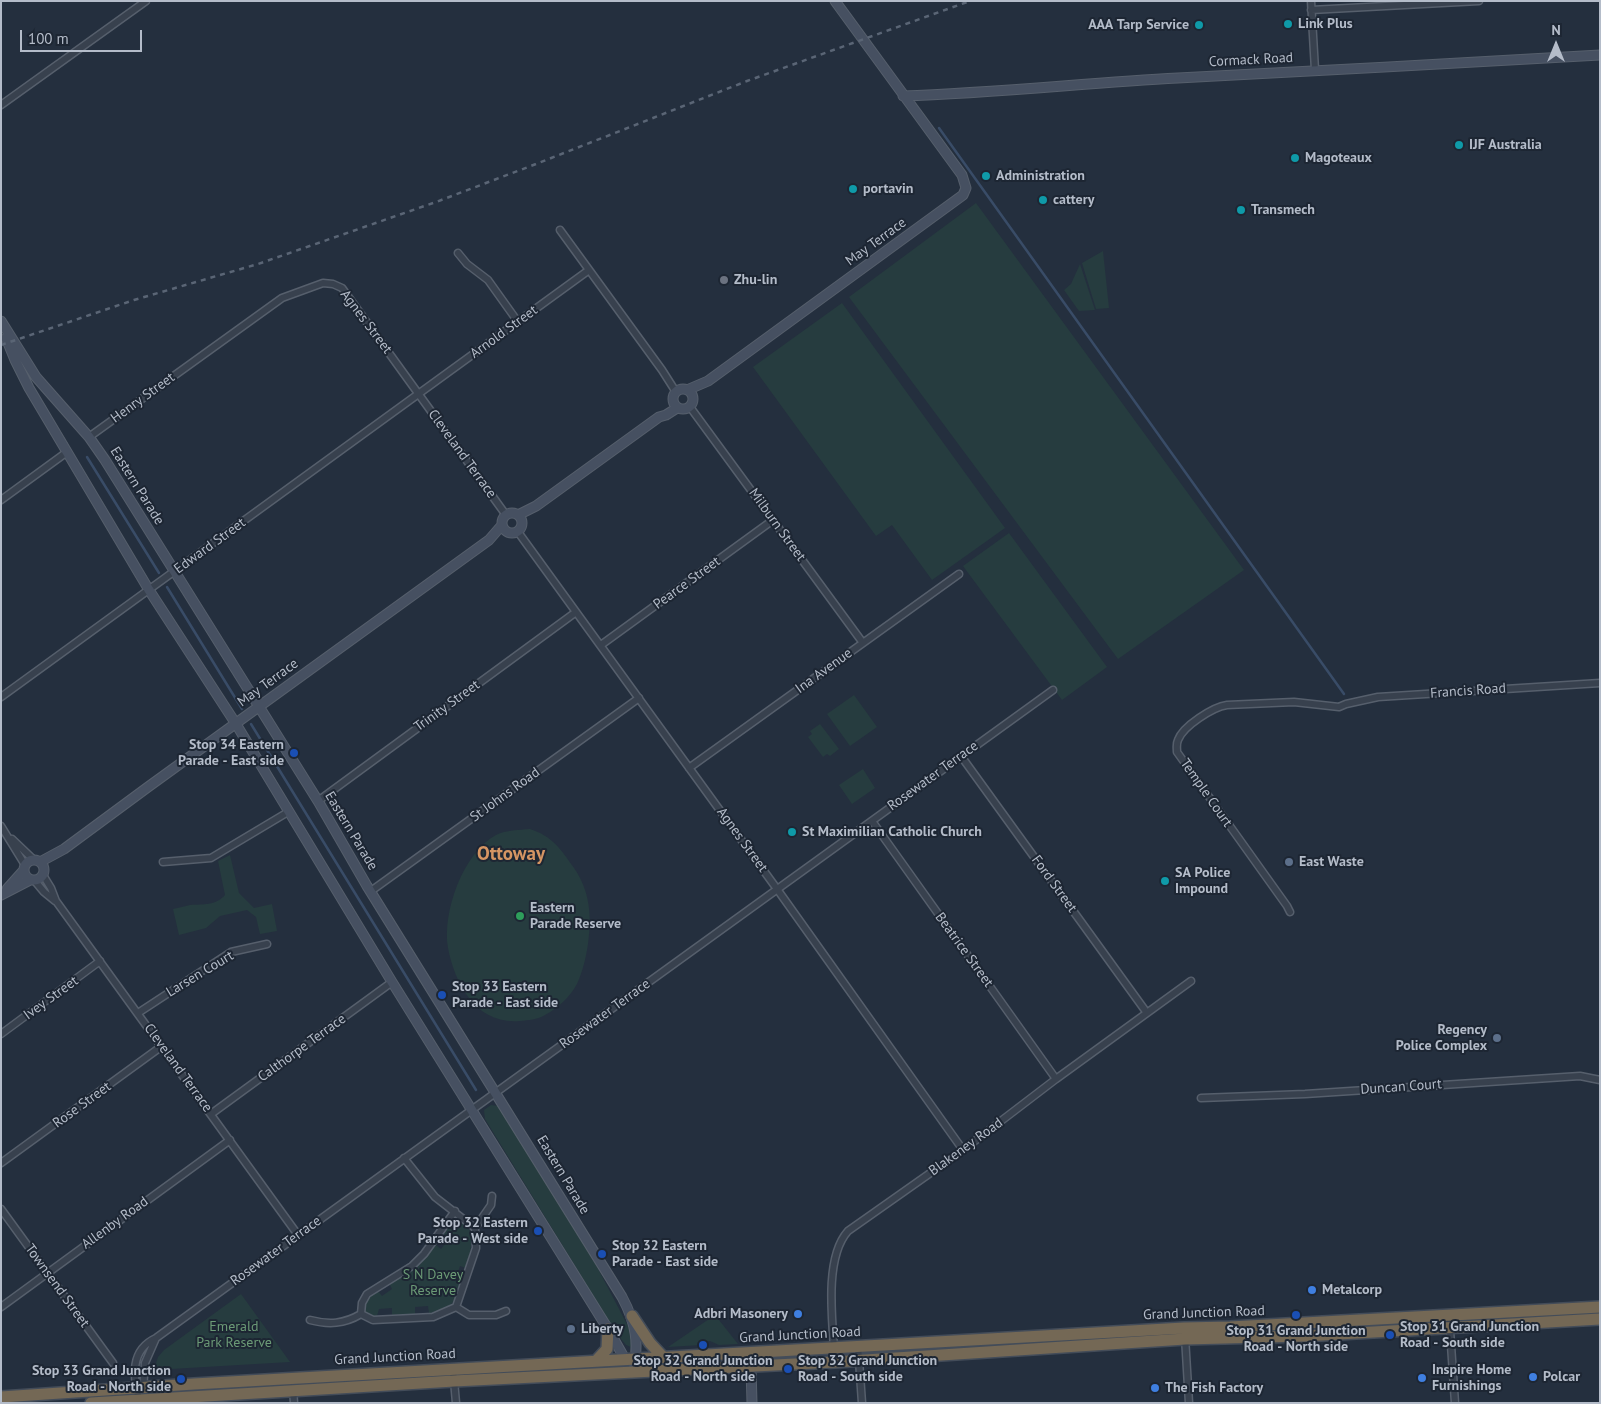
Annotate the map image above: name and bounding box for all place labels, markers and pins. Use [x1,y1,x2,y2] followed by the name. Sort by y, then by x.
[1298,16,1353,32] place label: Link Plus
[1088,17,1189,33] place label: AAA Tarp Service
[1282,18,1294,30] marker: Link Plus
[1193,19,1205,31] marker: AAA Tarp Service
[1469,137,1542,153] place label: IJF Australia
[1453,139,1465,151] marker: IJF Australia
[1305,150,1372,166] place label: Magoteaux
[1289,152,1301,164] marker: Magoteaux
[996,168,1085,184] place label: Administration
[980,170,992,182] marker: Administration
[863,181,913,197] place label: portavin
[847,183,859,195] marker: portavin
[1053,192,1094,208] place label: cattery
[1037,194,1049,206] marker: cattery
[1251,202,1315,218] place label: Transmech
[1235,204,1247,216] marker: Transmech
[734,272,777,288] place label: Zhu-lin
[718,274,730,286] marker: Zhu-lin
[178,737,284,770] place label: Stop 34 Eastern Parade - East side
[288,747,300,759] marker: Stop 34 Eastern Parade - East side
[802,824,982,840] place label: St Maximilian Catholic Church
[786,826,798,838] marker: St Maximilian Catholic Church
[1299,854,1364,870] place label: East Waste
[1283,856,1295,868] marker: East Waste
[1175,865,1230,898] place label: SA Police Impound
[1159,875,1171,887] marker: SA Police Impound
[530,900,621,932] place label: Eastern Parade Reserve
[514,910,526,922] marker: Eastern Parade Reserve
[452,979,558,1012] place label: Stop 33 Eastern Parade - East side
[436,989,448,1001] marker: Stop 33 Eastern Parade - East side
[1396,1022,1487,1054] place label: Regency Police Complex
[1491,1032,1503,1044] marker: Regency Police Complex
[418,1215,528,1248] place label: Stop 32 Eastern Parade - West side
[532,1225,544,1237] marker: Stop 32 Eastern Parade - West side
[612,1238,718,1270] place label: Stop 32 Eastern Parade - East side
[596,1248,608,1260] marker: Stop 32 Eastern Parade - East side
[1322,1282,1382,1298] place label: Metalcorp
[1306,1284,1318,1296] marker: Metalcorp
[694,1306,788,1322] place label: Adbri Masonery
[792,1308,804,1320] marker: Adbri Masonery
[1290,1309,1302,1321] marker: Stop 31 Grand Junction Road - North side
[1400,1319,1539,1351] place label: Stop 31 Grand Junction Road - South side
[581,1321,623,1337] place label: Liberty
[565,1323,577,1335] marker: Liberty
[1226,1323,1366,1355] place label: Stop 31 Grand Junction Road - North side
[1384,1329,1396,1341] marker: Stop 31 Grand Junction Road - South side
[697,1339,709,1351] marker: Stop 32 Grand Junction Road - North side
[633,1353,773,1385] place label: Stop 32 Grand Junction Road - North side
[798,1353,937,1385] place label: Stop 32 Grand Junction Road - South side
[1432,1362,1511,1394] place label: Inspire Home Furnishings
[32,1363,171,1395] place label: Stop 33 Grand Junction Road - North side
[782,1363,794,1375] marker: Stop 32 Grand Junction Road - South side
[1543,1369,1580,1385] place label: Polcar
[1527,1371,1539,1383] marker: Polcar
[1416,1372,1428,1384] marker: Inspire Home Furnishings
[175,1373,187,1385] marker: Stop 33 Grand Junction Road - North side
[1165,1380,1263,1396] place label: The Fish Factory
[1149,1382,1161,1394] marker: The Fish Factory

